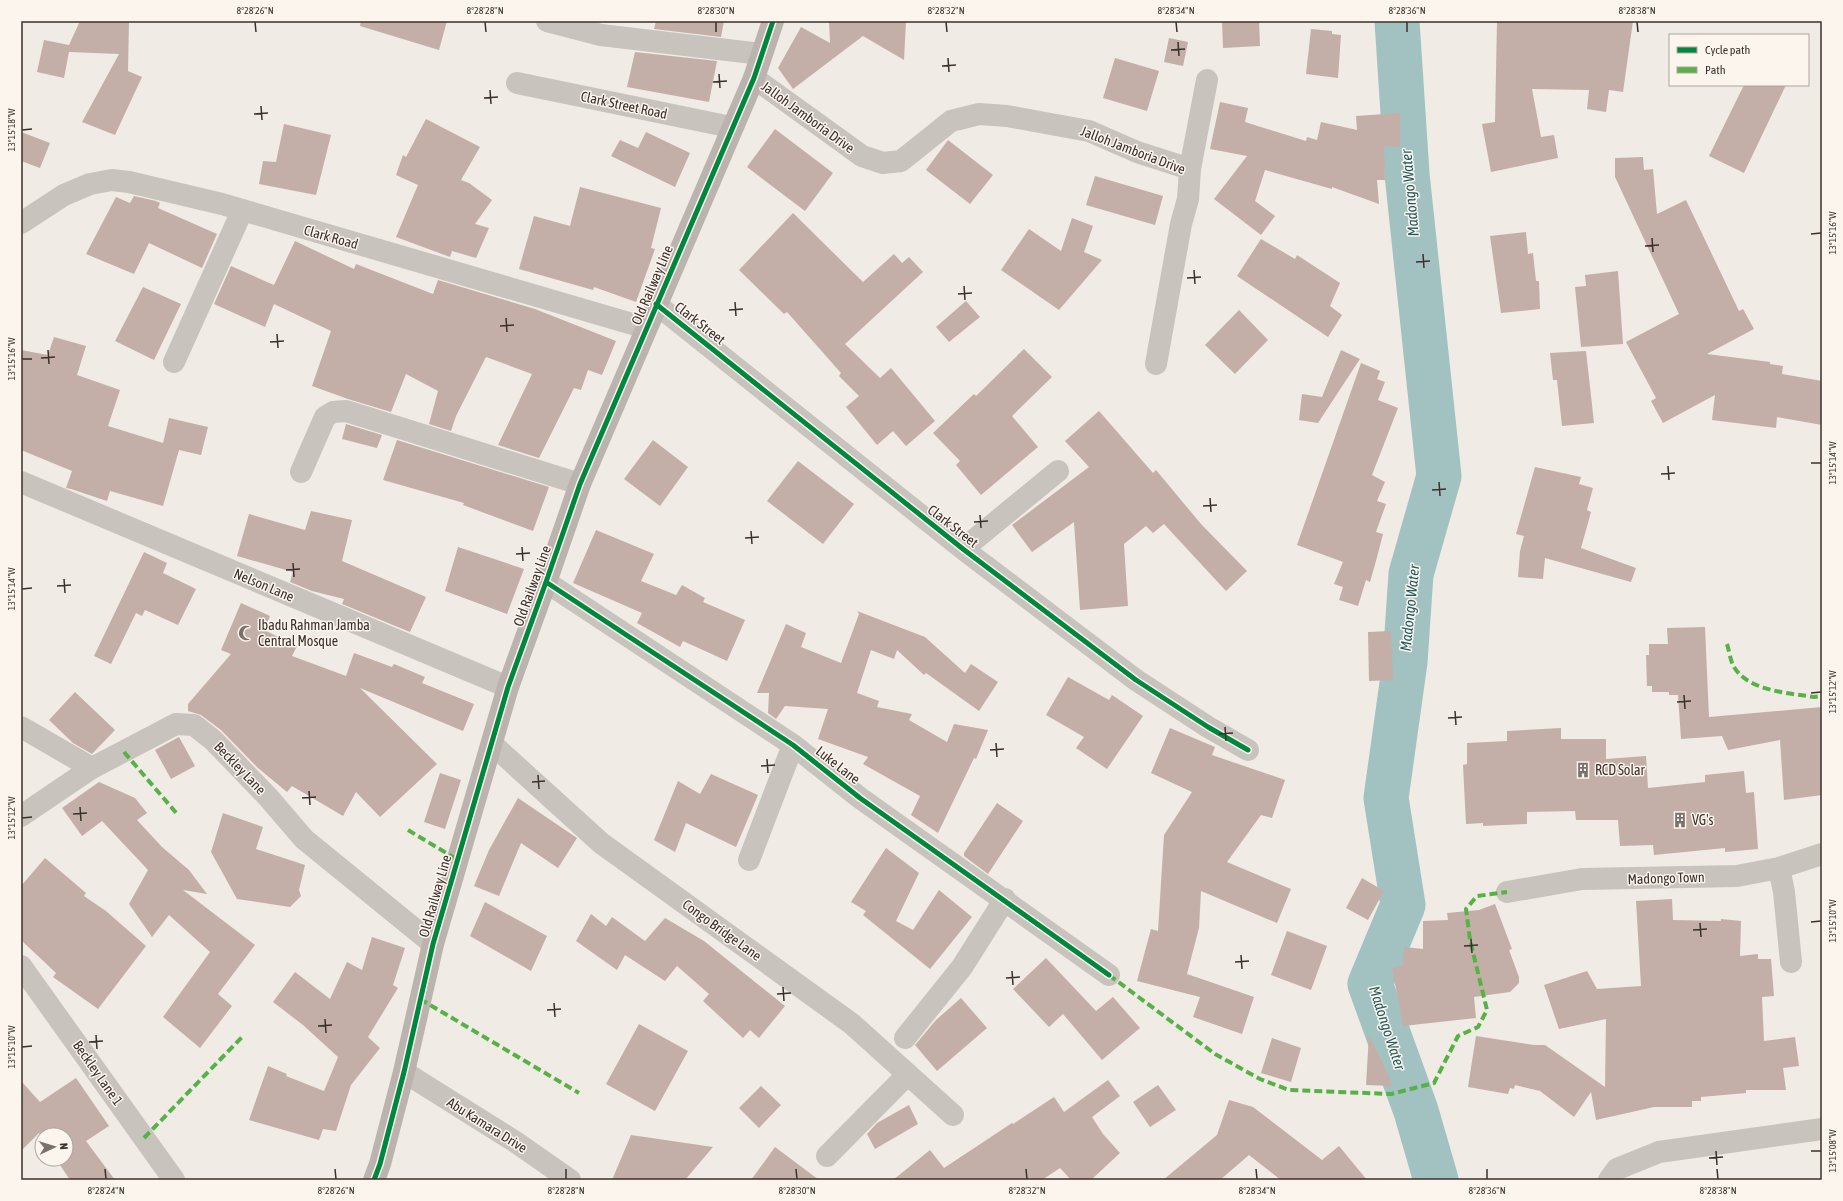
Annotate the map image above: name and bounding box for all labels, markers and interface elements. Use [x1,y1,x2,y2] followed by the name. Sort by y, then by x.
[236,5,274,16] text: 8°28'26"N
[466,5,504,16] text: 8°28'28"N
[697,5,735,16] text: 8°28'30"N
[927,5,965,16] text: 8°28'32"N
[1157,5,1195,16] text: 8°28'34"N
[1388,5,1426,16] text: 8°28'36"N
[1618,5,1656,16] text: 8°28'38"N
[1669,34,1809,86] legend
[1705,43,1750,57] text: Cycle path
[1705,63,1726,77] text: Path
[758,78,858,156] street label: Jalloh Jamboria Drive
[579,88,669,122] street label: Clark Street Road
[6,108,17,152] text: 13°15'18"W
[1078,123,1188,177] street label: Jalloh Jamboria Drive
[1397,148,1422,237] water label: Madongo Water
[1827,211,1838,255] text: 13°15'16"W
[302,222,360,252] street label: Clark Road
[628,243,676,327] street label: Old Railway Line
[672,298,728,348] street label: Clark Street
[6,337,17,381] text: 13°15'16"W
[1827,441,1838,485] text: 13°15'14"W
[925,501,981,551] street label: Clark Street
[510,543,554,629] street label: Old Railway Line
[1396,563,1423,652] water label: Madongo Water
[232,565,296,605] street label: Nelson Lane
[6,567,17,611] text: 13°15'14"W
[258,617,370,649] place label: Ibadu Rahman Jamba Central Mosque
[237,624,255,642] mosque icon: Ibadu Rahman Jamba Central Mosque
[1827,670,1838,714] text: 13°15'12"W
[211,738,269,798] street label: Beckley Lane
[813,743,863,787] street label: Luke Lane
[1574,761,1592,779] building icon: RCD Solar
[1595,762,1646,778] place label: RCD Solar
[6,796,17,840] text: 13°15'12"W
[1671,811,1689,829] building icon: VG's
[1692,812,1713,828] place label: VG's
[416,853,454,939] street label: Old Railway Line
[1627,869,1705,887] street label: Madongo Town
[679,896,765,964] street label: Congo Bridge Lane
[1827,899,1838,943] text: 13°15'10"W
[1366,984,1409,1072] water label: Madongo Water
[6,1025,17,1069] text: 13°15'10"W
[70,1038,126,1108] street label: Beckley Lane 1
[444,1094,530,1156] street label: Abu Kamara Drive
[34,1127,74,1167] north arrow
[1827,1129,1838,1173] text: 13°15'08"W
[58,1143,70,1150] text: N
[87,1185,125,1196] text: 8°28'24"N
[317,1185,355,1196] text: 8°28'26"N
[547,1185,585,1196] text: 8°28'28"N
[778,1185,816,1196] text: 8°28'30"N
[1008,1185,1046,1196] text: 8°28'32"N
[1238,1185,1276,1196] text: 8°28'34"N
[1468,1185,1506,1196] text: 8°28'36"N
[1699,1185,1737,1196] text: 8°28'38"N

